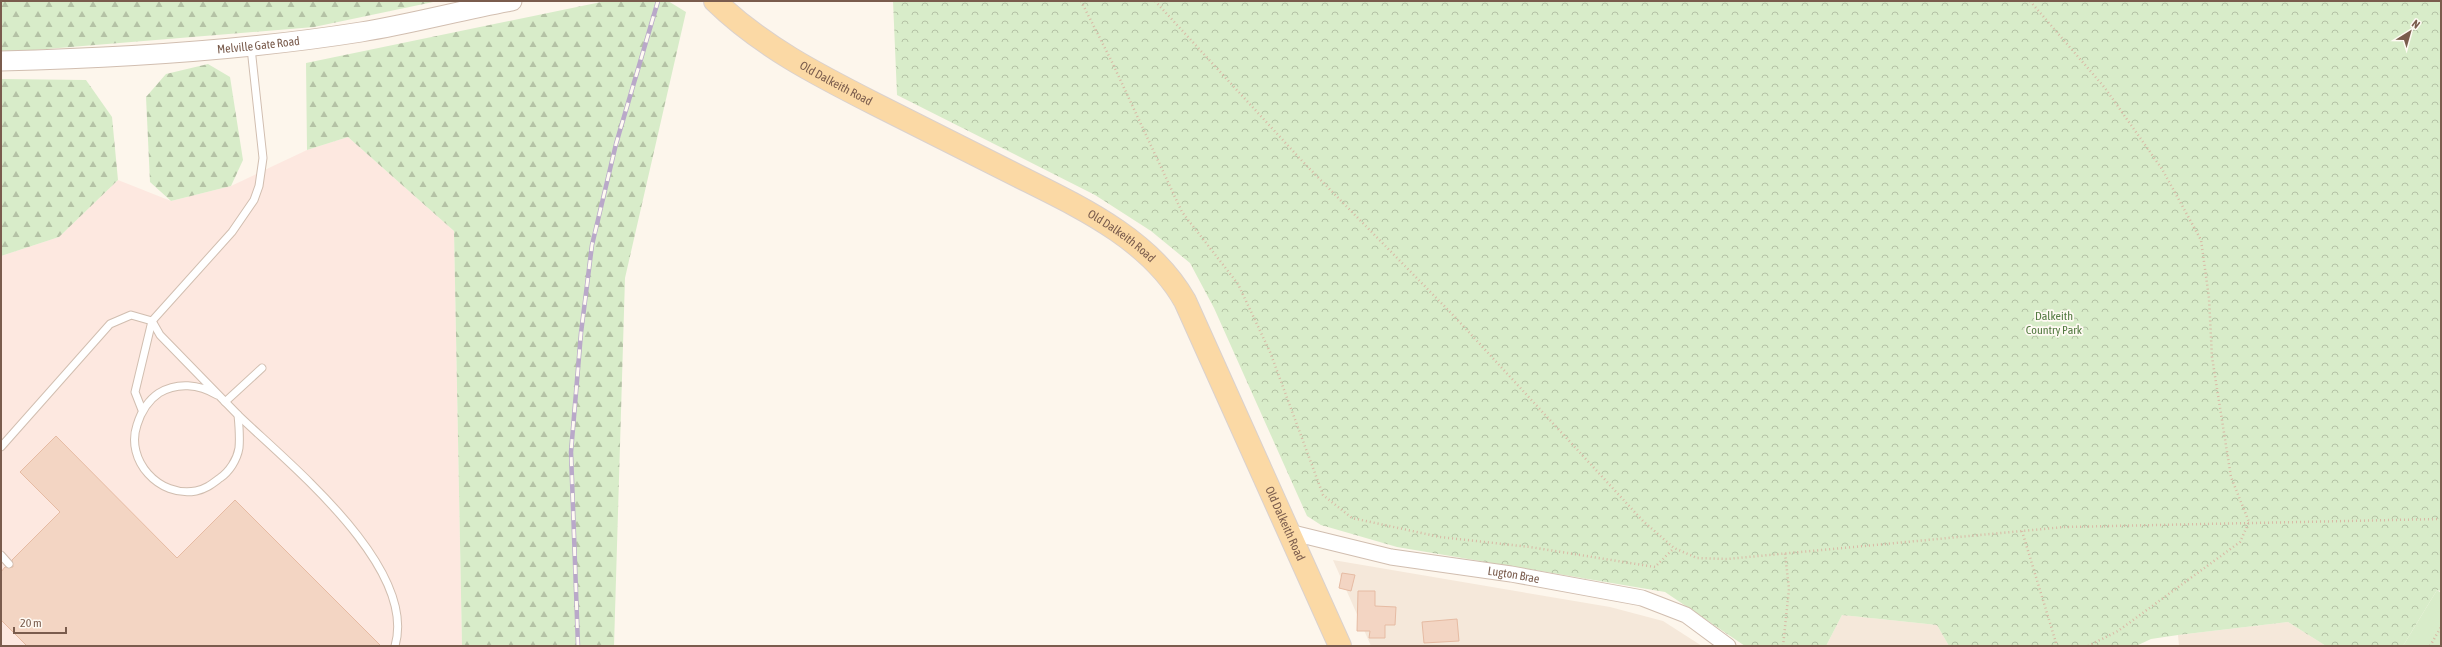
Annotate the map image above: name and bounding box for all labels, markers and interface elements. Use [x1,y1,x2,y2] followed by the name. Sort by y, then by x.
[2390,12,2430,52] north arrow
[2410,17,2422,31] text: N
[217,34,301,57] street label: Melville Gate Road
[797,58,875,108] street label: Old Dalkeith Road
[1085,207,1158,265] street label: Old Dalkeith Road
[2026,309,2083,337] park label: Dalkeith Country Park
[1262,484,1308,563] street label: Old Dalkeith Road
[1487,564,1541,586] street label: Lugton Brae
[14,609,66,635] scale bar
[20,616,42,630] text: 20 m

